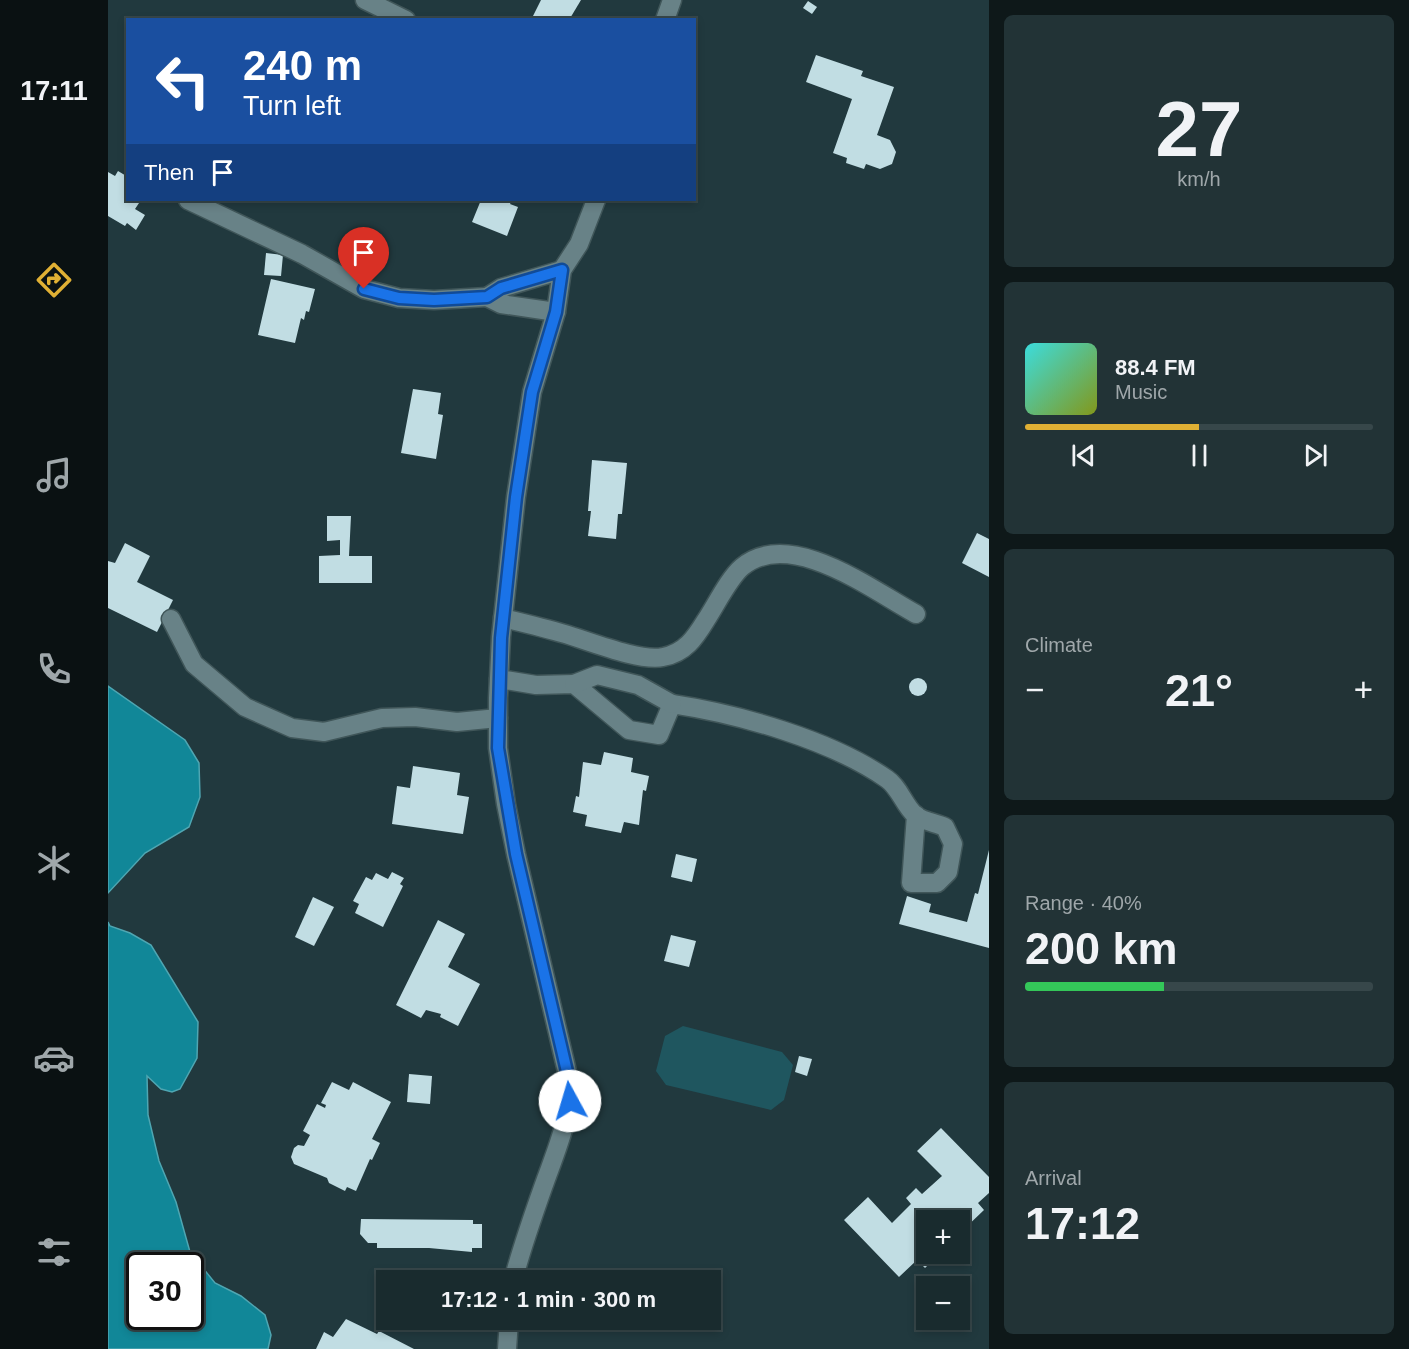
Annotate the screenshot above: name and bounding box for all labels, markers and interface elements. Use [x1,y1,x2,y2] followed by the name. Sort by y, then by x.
[144,42,222,120] icon: left
[243,42,362,89] text: 240 m
[20,76,88,106] text: 17:11
[1156,85,1242,173] text: 27
[243,91,341,121] text: Turn left
[206,156,239,189] icon: arrive
[144,160,194,185] text: Then
[1177,168,1221,190] text: km/h
[338,227,389,289] pin
[347,236,380,269] icon: arrive
[33,259,75,301] icon: directions
[1115,355,1196,380] text: 88.4 FM
[1115,381,1167,403] text: Music
[1067,439,1100,472] icon: previous
[1183,439,1216,472] icon: pause
[1299,439,1332,472] icon: next
[33,454,75,496] icon: music
[1025,634,1093,656] text: Climate
[33,648,75,690] icon: phone
[1165,665,1233,716] text: 21°
[1025,671,1044,708] text: −
[1354,671,1373,708] text: +
[33,842,75,884] icon: climate
[1025,892,1142,914] text: Range · 40%
[1025,923,1178,974] text: 200 km
[33,1037,75,1079] icon: car
[538,1069,602,1133] position arrow
[1025,1167,1082,1189] text: Arrival
[1025,1198,1140,1249] text: 17:12
[916,1210,970,1330] map controls
[916,1210,970,1264] button: +
[33,1231,75,1273] icon: filters
[126,1252,204,1330] speed limit sign: 30
[916,1276,970,1330] button: −
[441,1287,656,1312] text: 17:12 · 1 min · 300 m

